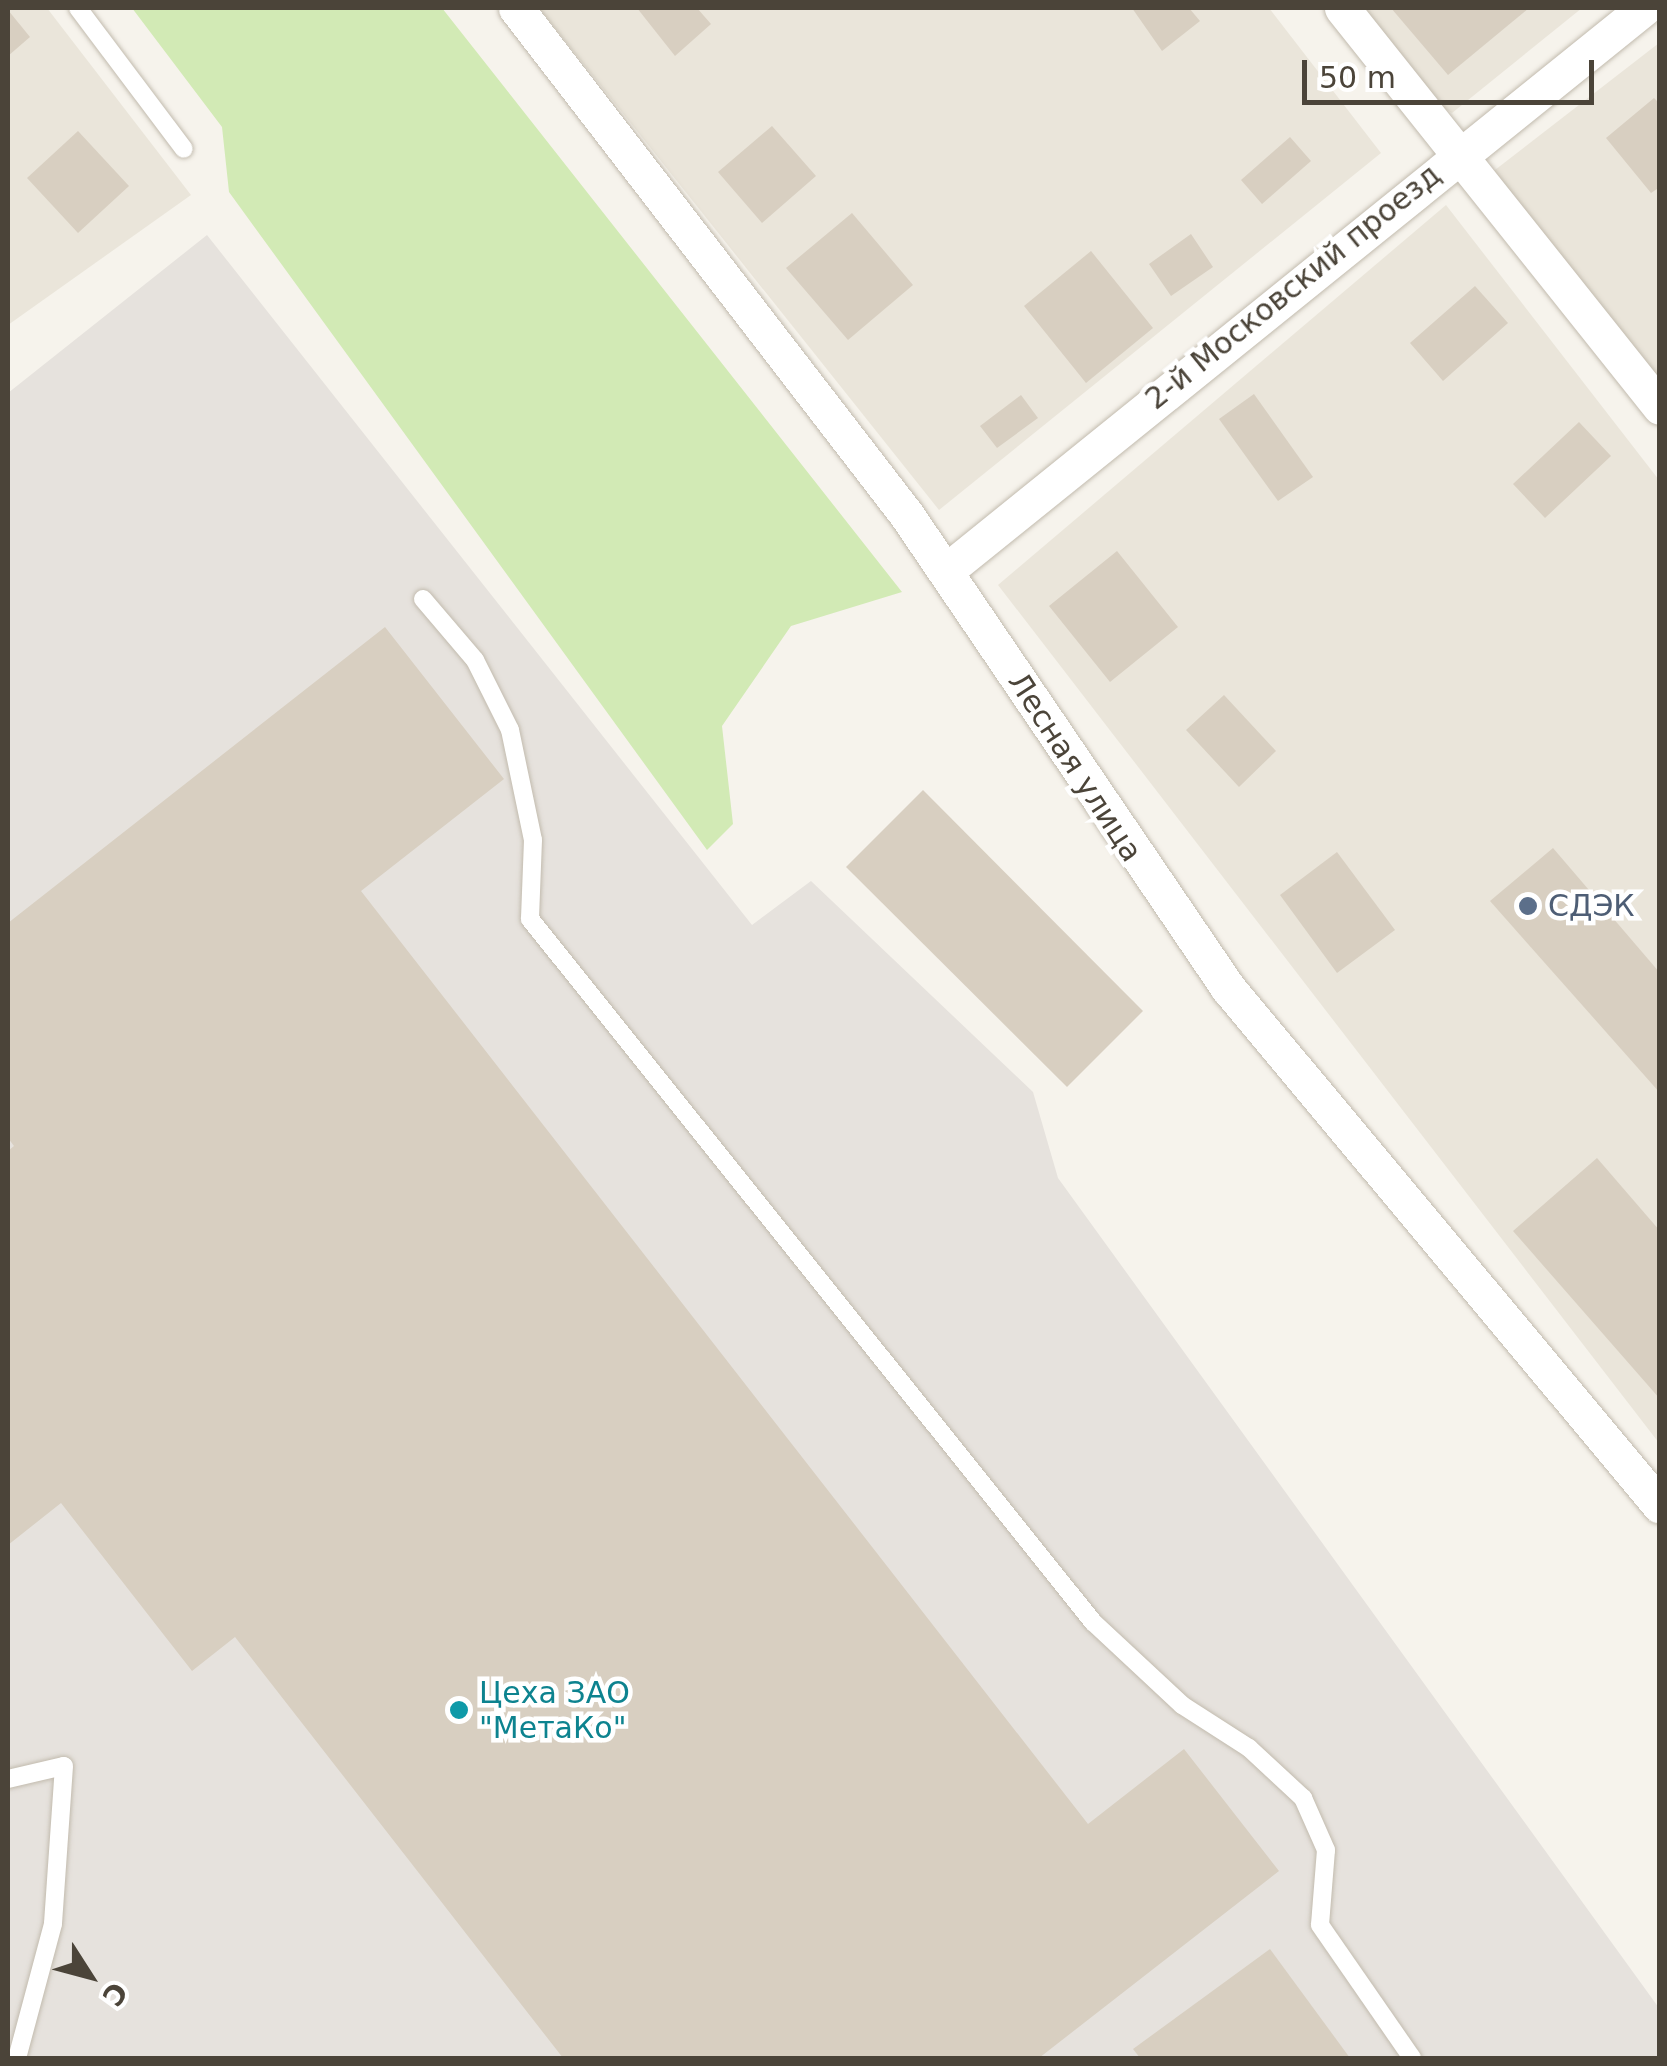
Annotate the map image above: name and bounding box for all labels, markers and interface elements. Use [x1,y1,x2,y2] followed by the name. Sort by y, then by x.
[1307,40,1600,102] scale bar
[1319,60,1396,95] text: 50 m
[1138,157,1448,417] street label: 2-й Московский проезд
[1000,666,1150,868] street label: Лесная улица
[1548,888,1635,924] place label: СДЭК
[1517,895,1539,917] marker: СДЭК
[479,1675,630,1746] place label: Цеха ЗАО "МетаКо"
[448,1699,470,1721] marker: Цеха ЗАО "МетаКо"
[40,1926,140,2026] north arrow
[95,1976,134,2012] text: С

